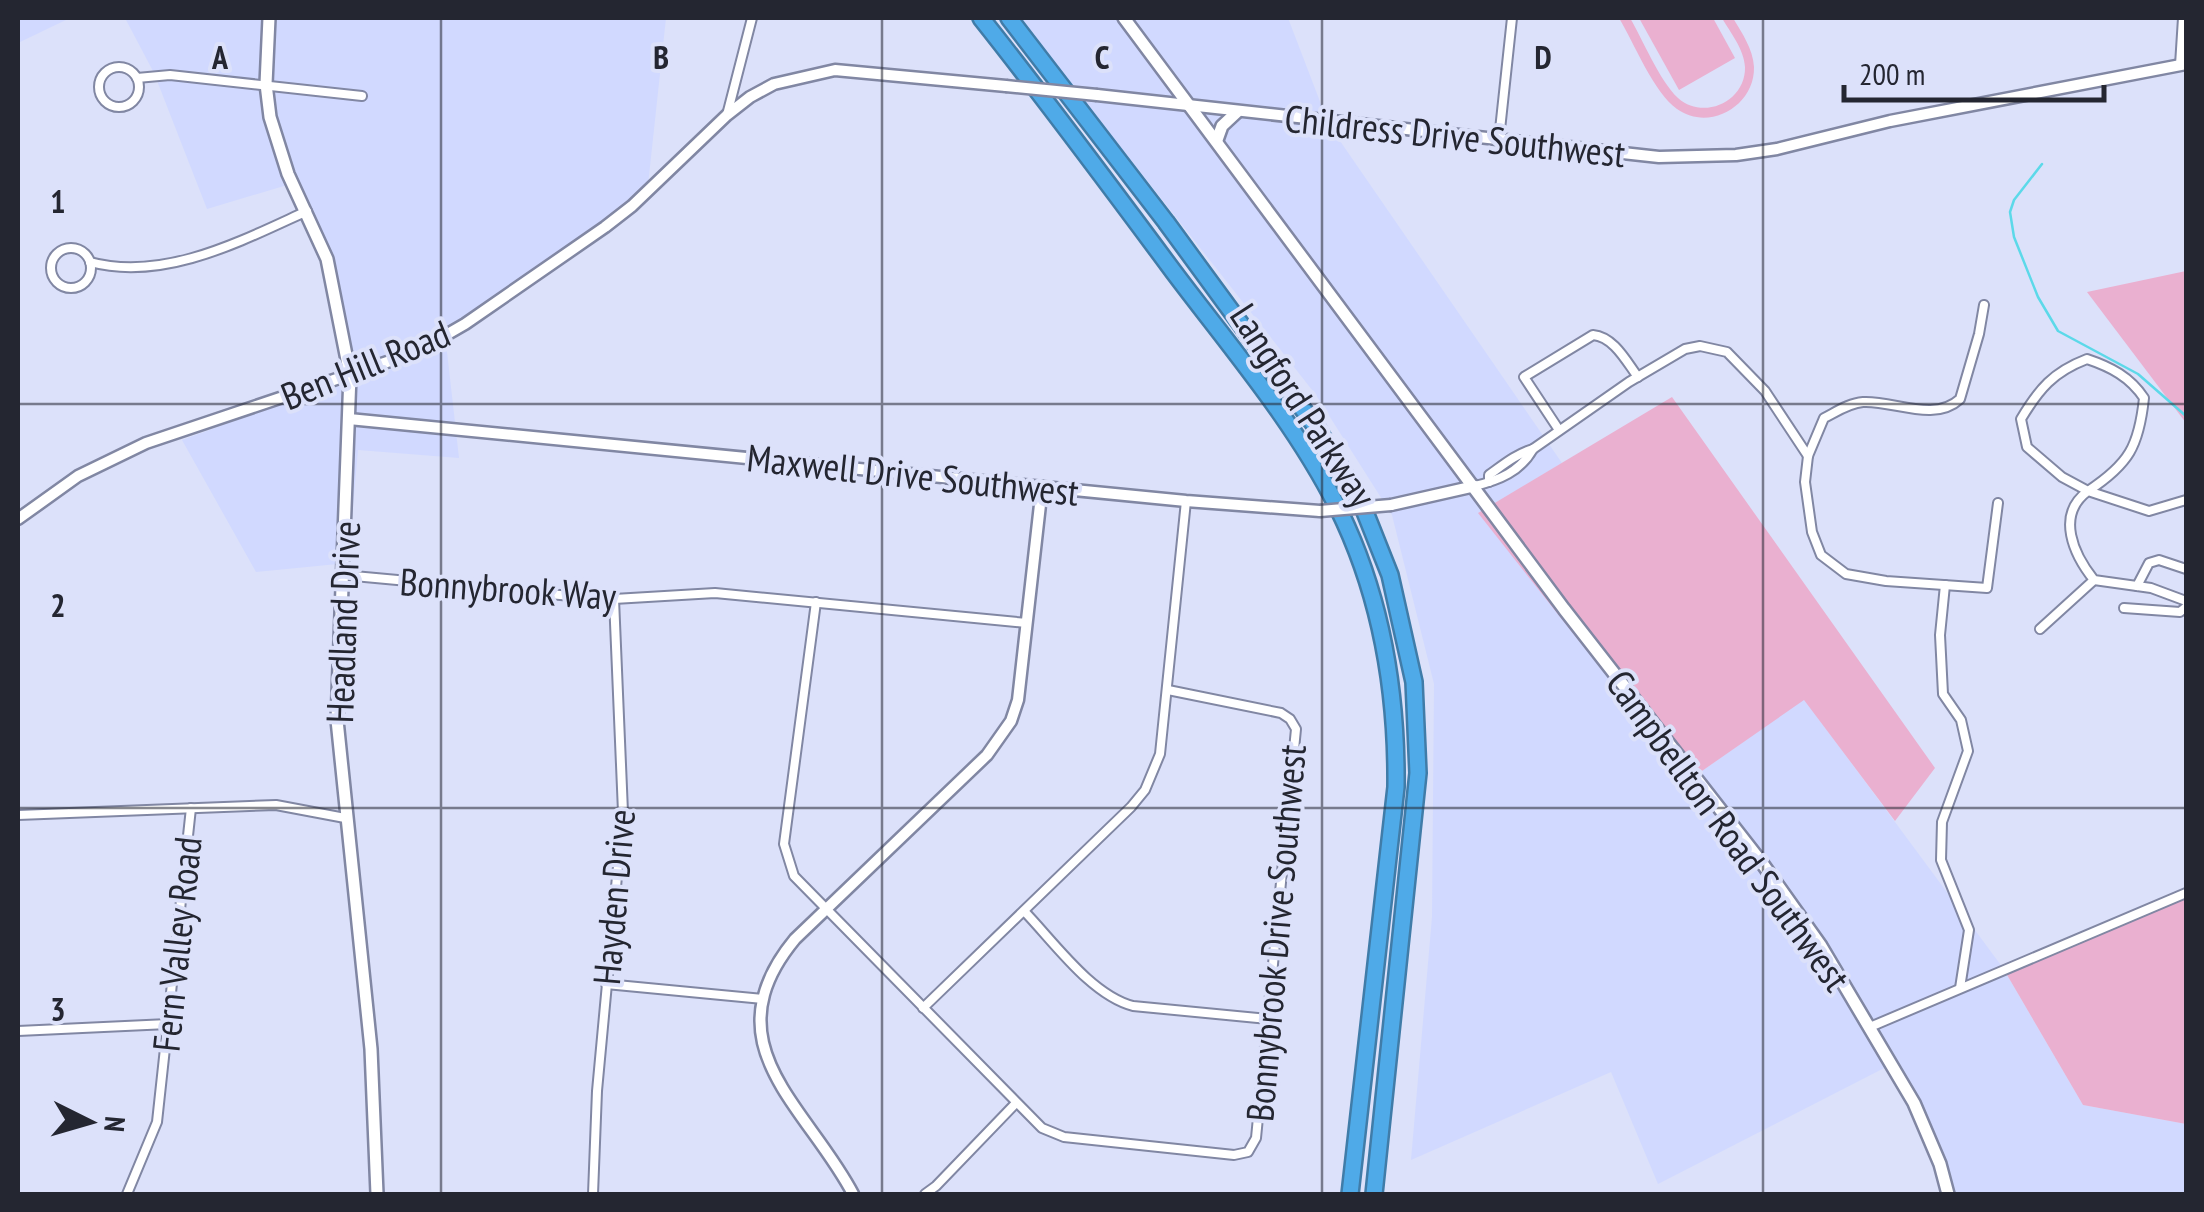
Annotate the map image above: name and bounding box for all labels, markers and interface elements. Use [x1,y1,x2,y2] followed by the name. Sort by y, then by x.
[211,36,229,78] text: A
[653,36,669,78] text: B
[1095,36,1110,78] text: C
[1534,36,1552,78] text: D
[1844,40,2104,102] scale bar
[1859,54,1925,93] text: 200 m
[1282,93,1628,177] street label: Childress Drive Southwest
[50,180,66,222] text: 1
[1220,294,1388,517] street label: Langford Parkway
[274,308,456,420] street label: Ben Hill Road
[745,432,1082,516] street label: Maxwell Drive Southwest
[314,520,370,724] street label: Headland Drive
[398,556,619,620] street label: Bonnybrook Way
[50,584,66,626] text: 2
[1596,660,1862,1001] street label: Campbellton Road Southwest
[1234,742,1316,1123] street label: Bonnybrook Drive Southwest
[581,807,645,987] street label: Hayden Drive
[140,834,212,1054] street label: Fern Valley Road
[50,988,66,1030] text: 3
[40,1072,140,1172] north arrow
[96,1115,134,1133] text: N

